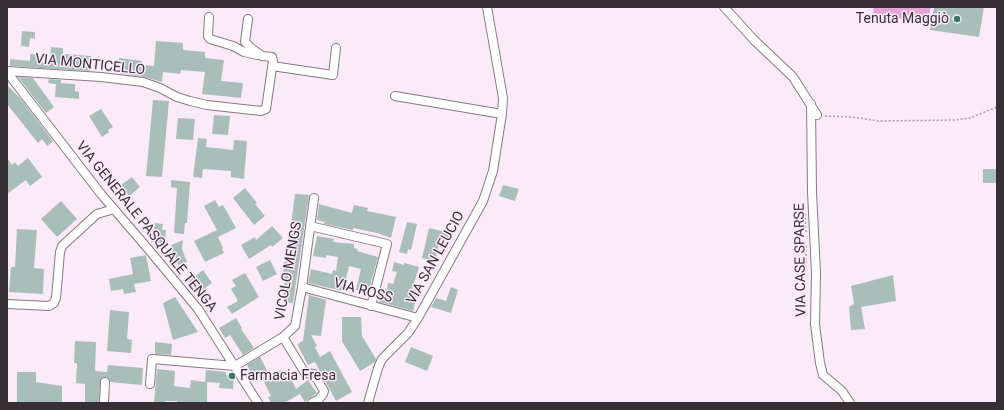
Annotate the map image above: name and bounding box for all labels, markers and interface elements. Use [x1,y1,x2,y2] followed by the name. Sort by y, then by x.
[856,11,949,27] place label: Tenuta Maggiò
[952,14,962,24] marker: Tenuta Maggiò
[34,51,146,79] street label: VIA MONTICELLO
[72,138,220,316] street label: VIA GENERALE PASQUALE TENGA
[792,203,810,317] street label: VIA CASE SPARSE
[404,209,468,307] street label: VIA SAN LEUCIO
[272,220,306,322] street label: VICOLO MENGS
[332,275,394,307] street label: VIA ROSS
[240,368,336,384] place label: Farmacia Fresa
[227,371,237,381] marker: Farmacia Fresa

